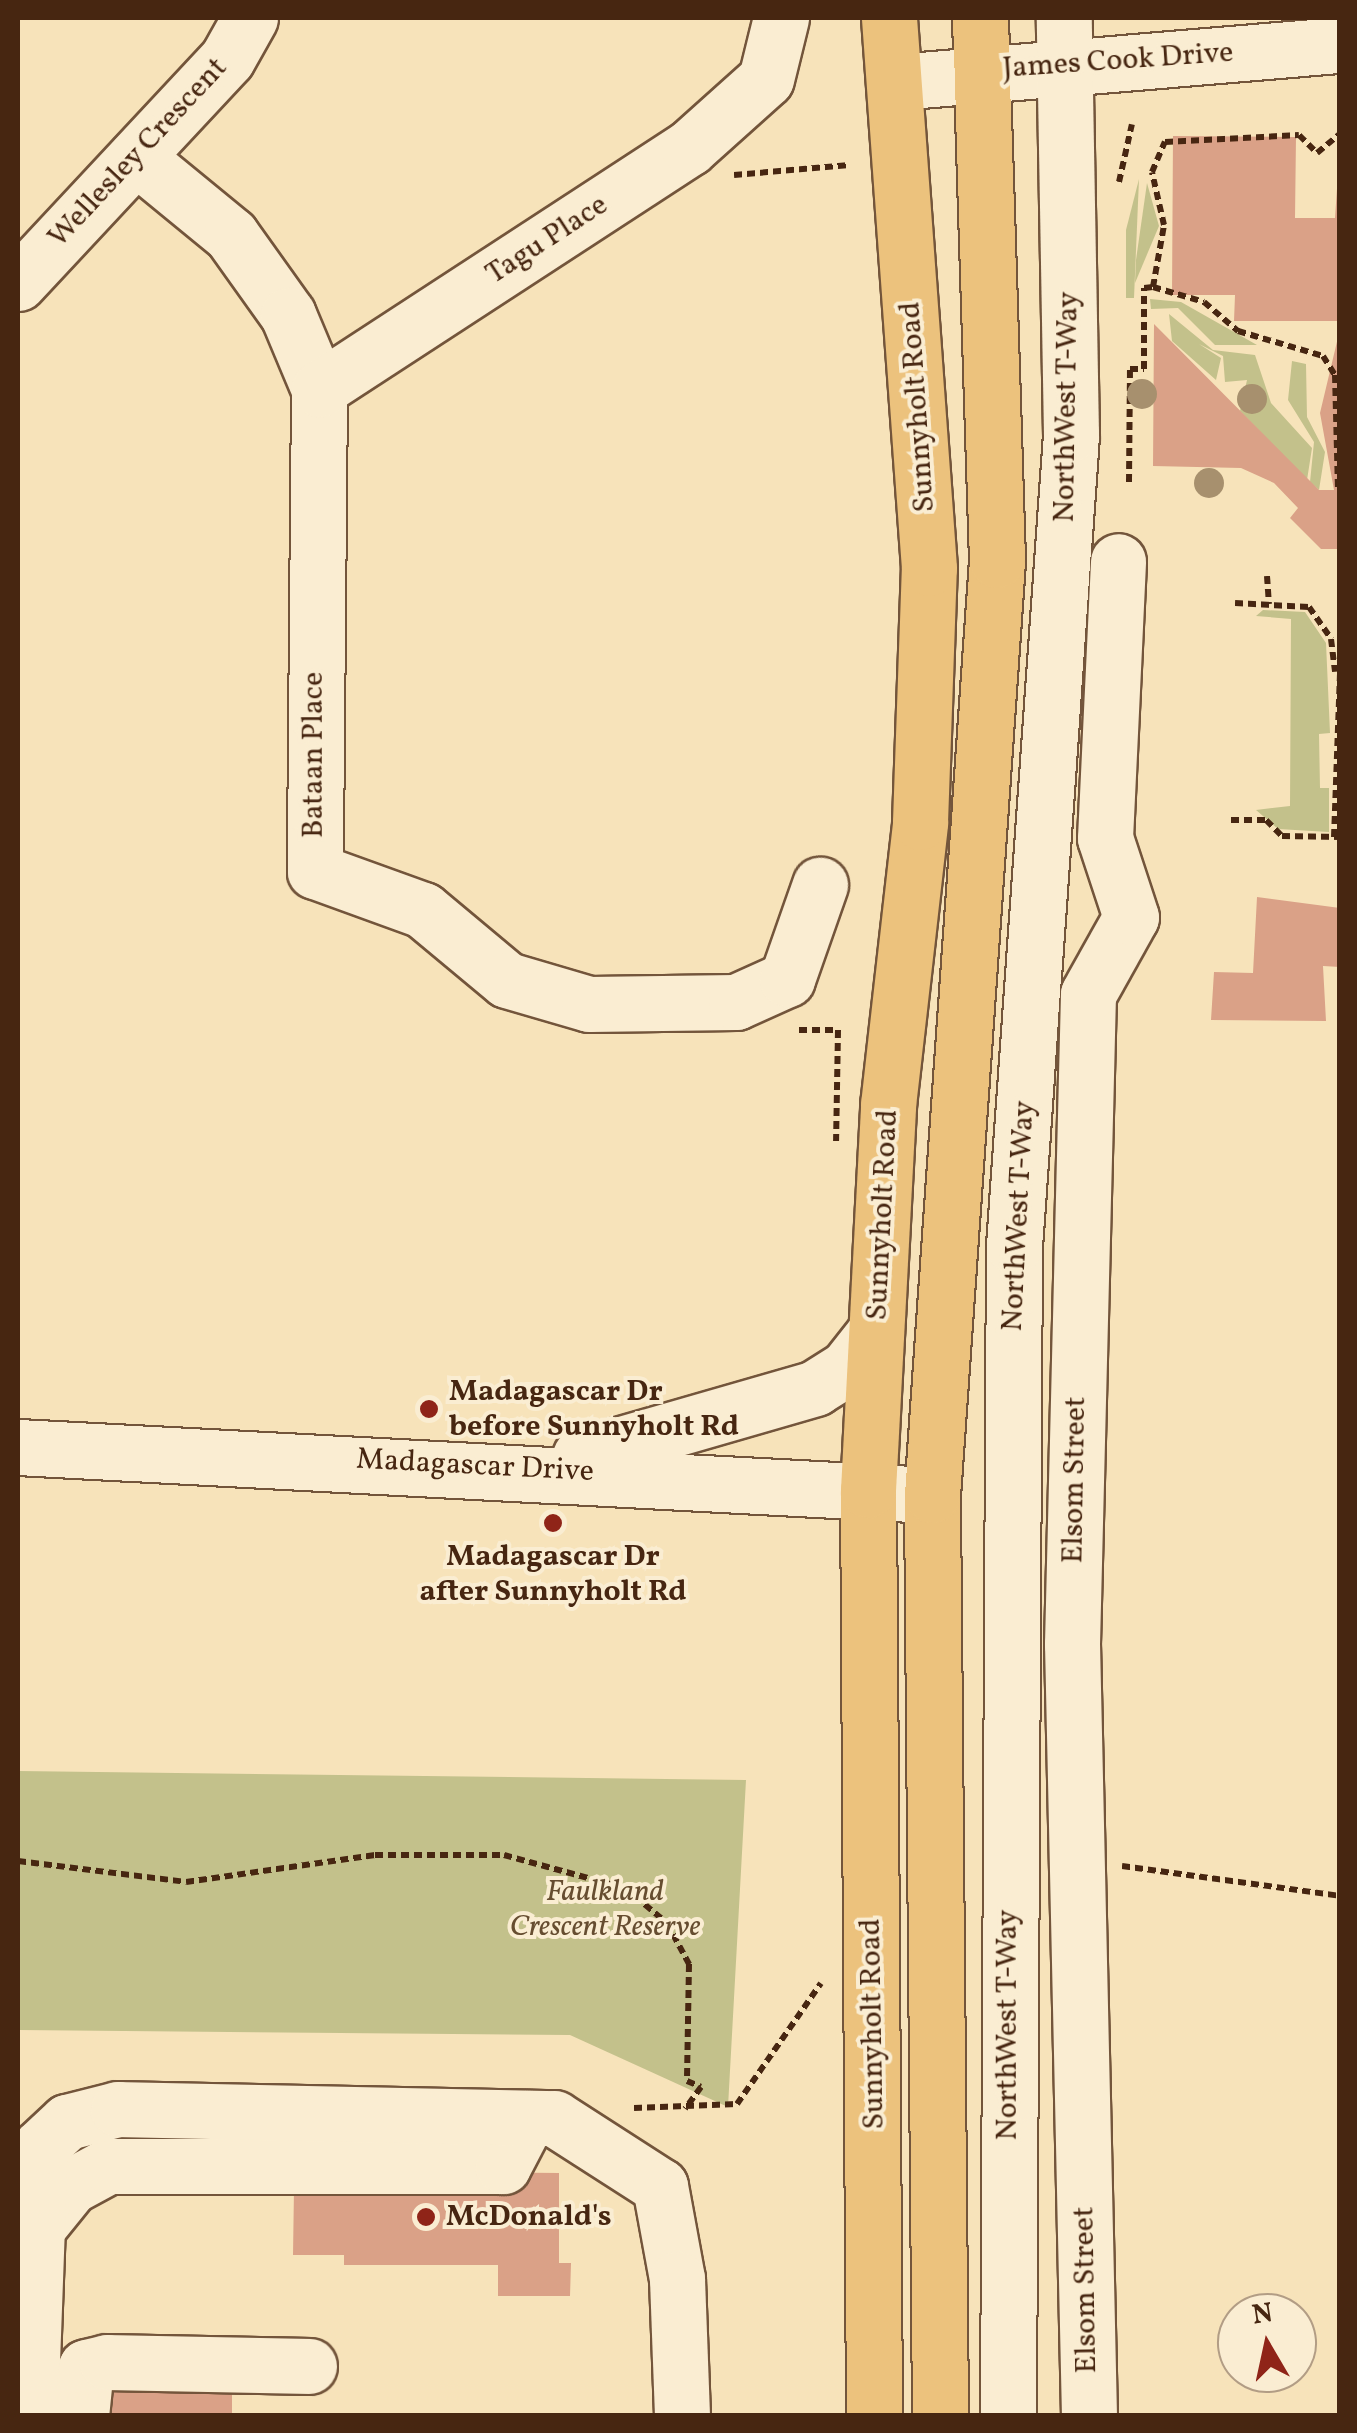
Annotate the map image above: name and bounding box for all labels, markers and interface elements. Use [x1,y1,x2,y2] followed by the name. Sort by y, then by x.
[1001,35,1235,87] street label: James Cook Drive
[40,50,236,256] street label: Wellesley Crescent
[479,187,615,293] street label: Tagu Place
[1047,291,1087,523] street label: NorthWest T-Way
[893,300,943,514] street label: Sunnyholt Road
[296,672,332,838] street label: Bataan Place
[995,1099,1043,1333] street label: NorthWest T-Way
[860,1109,906,1321] street label: Sunnyholt Road
[449,1374,739,1444] place label: Madagascar Dr before Sunnyholt Rd
[1056,1396,1094,1564] street label: Elsom Street
[418,1398,440,1420] marker: Madagascar Dr before Sunnyholt Rd
[355,1442,595,1490] street label: Madagascar Drive
[542,1512,564,1534] marker: Madagascar Dr after Sunnyholt Rd
[419,1539,687,1610] place label: Madagascar Dr after Sunnyholt Rd
[510,1874,700,1944] park label: Faulkland Crescent Reserve
[990,1909,1026,2141] street label: NorthWest T-Way
[853,1918,893,2130] street label: Sunnyholt Road
[446,2199,612,2235] place label: McDonald's
[415,2206,437,2228] marker: McDonald's
[1067,2206,1105,2374] street label: Elsom Street
[1217,2293,1317,2393] north arrow
[1249,2294,1276,2336] text: N

